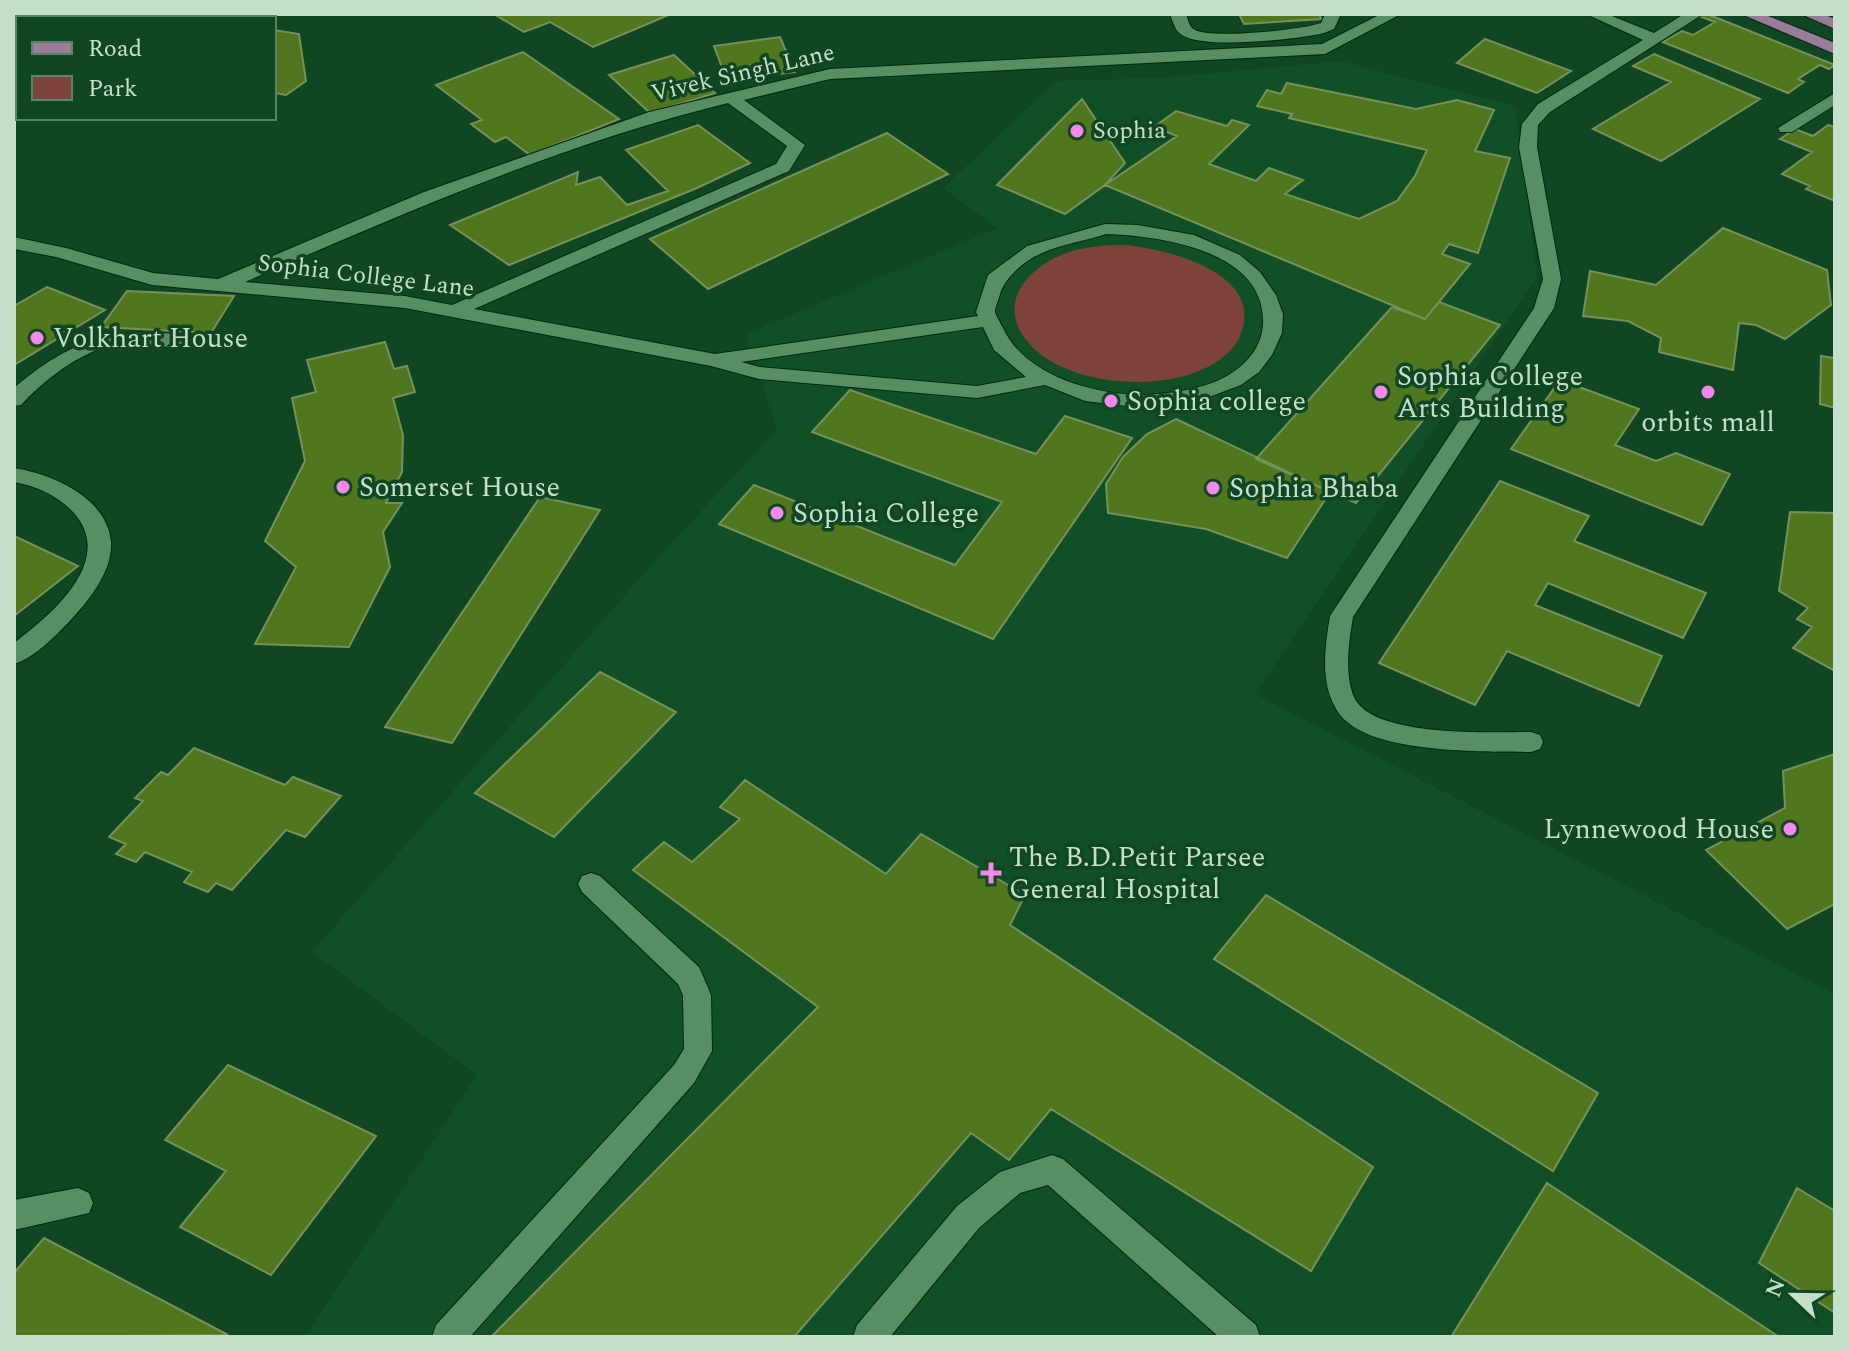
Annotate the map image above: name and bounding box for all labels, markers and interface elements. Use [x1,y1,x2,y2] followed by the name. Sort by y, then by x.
[16,16,276,120] legend
[88,31,142,67] text: Road
[648,34,838,112] street label: Vivek Singh Lane
[88,71,138,107] text: Park
[1093,113,1166,149] place label: Sophia
[1068,122,1086,140] marker: Sophia
[256,245,476,307] street label: Sophia College Lane
[53,317,248,360] place label: Volkhart House
[28,329,46,347] marker: Volkhart House
[1397,355,1583,430] place label: Sophia College Arts Building
[1127,380,1306,423] place label: Sophia college
[1372,383,1390,401] marker: Sophia College Arts Building
[1699,383,1717,401] marker: orbits mall
[1102,392,1120,410] marker: Sophia college
[1641,401,1775,444] place label: orbits mall
[359,466,560,509] place label: Somerset House
[1229,467,1399,510] place label: Sophia Bhaba
[334,478,352,496] marker: Somerset House
[1204,479,1222,497] marker: Sophia Bhaba
[793,492,979,535] place label: Sophia College
[768,504,786,522] marker: Sophia College
[1544,808,1774,851] place label: Lynnewood House
[1781,820,1799,838] marker: Lynnewood House
[1009,836,1265,911] place label: The B.D.Petit Parsee General Hospital
[980,862,1002,884] marker: The B.D.Petit Parsee General Hospital
[1753,1255,1833,1335] north arrow
[1757,1274,1795,1303] text: N

